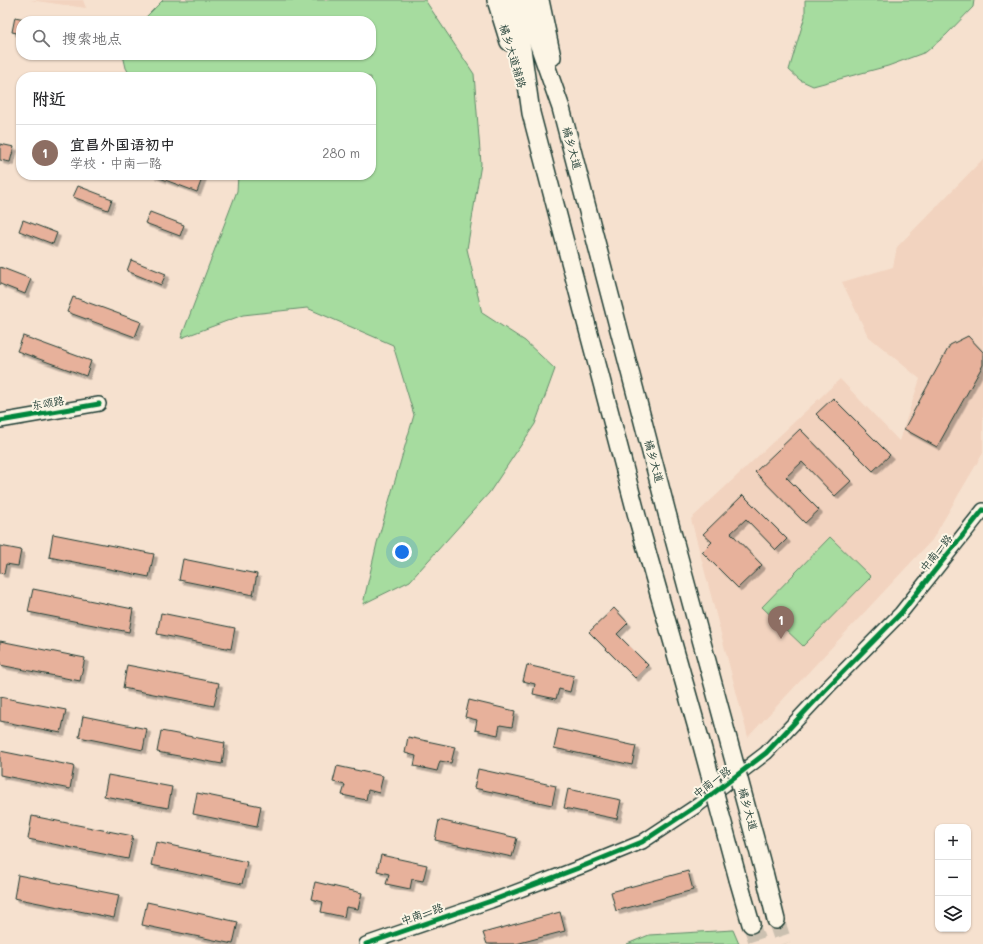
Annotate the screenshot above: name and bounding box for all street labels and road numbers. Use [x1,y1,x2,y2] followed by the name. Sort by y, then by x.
[497,22,530,90] street label: 橘乡大道辅路
[560,125,585,171] street label: 橘乡大道
[30,393,65,412] street label: 东颂路
[642,438,667,484] street label: 橘乡大道
[916,531,955,575] street label: 中南一路
[690,762,734,801] street label: 中南一路
[736,786,761,832] street label: 橘乡大道
[399,899,445,928] street label: 中南一路

